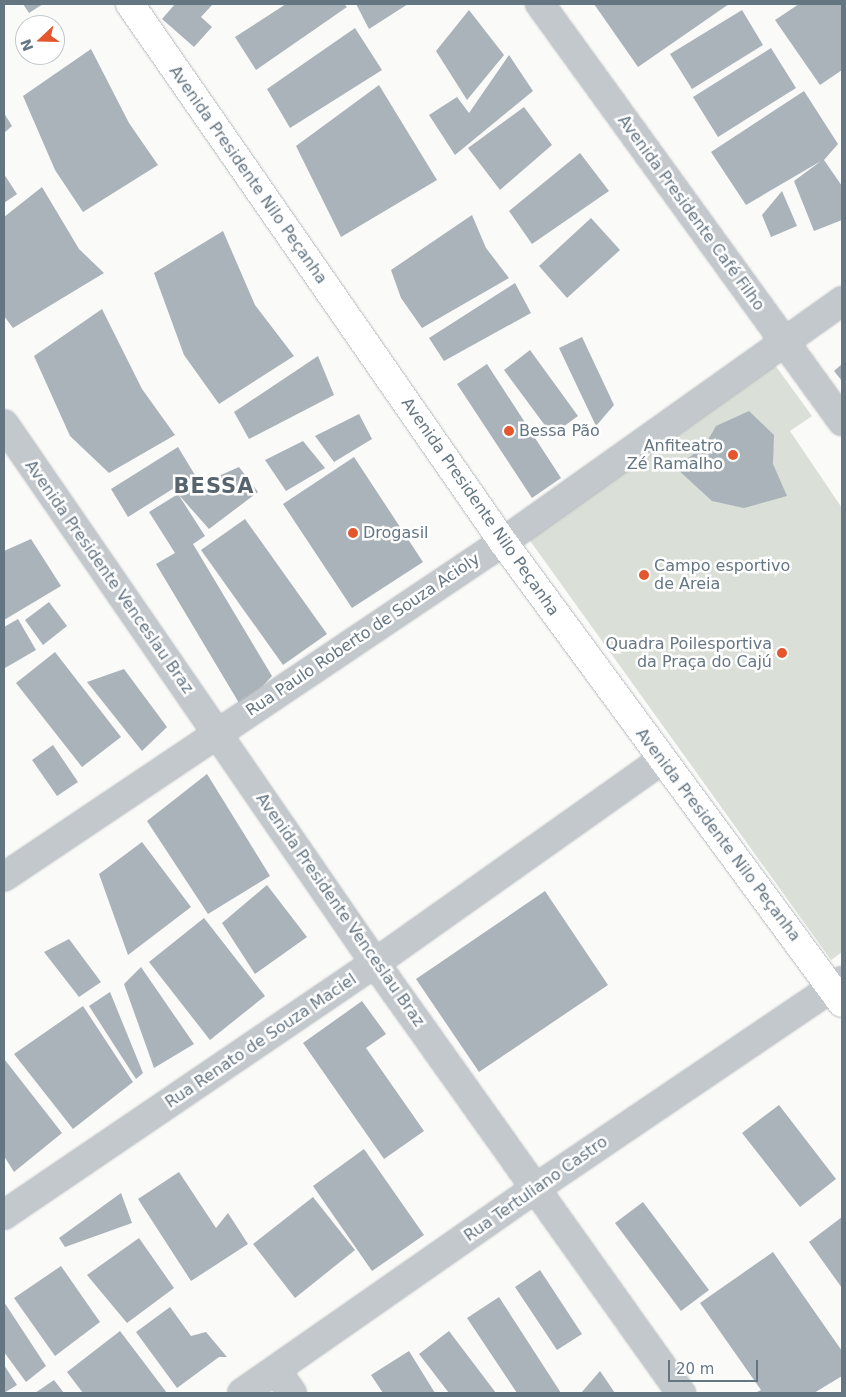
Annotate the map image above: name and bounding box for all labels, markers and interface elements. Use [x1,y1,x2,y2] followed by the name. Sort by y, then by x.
[15,15,65,65] north arrow
[17,37,36,53] text: N
[165,62,331,288] street label: Avenida Presidente Nilo Peçanha
[614,112,768,314] street label: Avenida Presidente Café Filho
[397,394,563,620] street label: Avenida Presidente Nilo Peçanha
[519,421,600,441] place label: Bessa Pão
[503,425,515,437] marker: Bessa Pão
[627,436,723,474] place label: Anfiteatro Zé Ramalho
[727,449,739,461] marker: Anfiteatro Zé Ramalho
[21,457,197,697] street label: Avenida Presidente Venceslau Braz
[173,473,255,499] district label: BESSA
[363,523,429,543] place label: Drogasil
[347,527,359,539] marker: Drogasil
[243,549,483,721] street label: Rua Paulo Roberto de Souza Acioly
[654,556,790,594] place label: Campo esportivo de Areia
[638,569,650,581] marker: Campo esportivo de Areia
[605,634,772,672] place label: Quadra Poilesportiva da Praça do Cajú
[776,647,788,659] marker: Quadra Poilesportiva da Praça do Cajú
[632,725,804,945] street label: Avenida Presidente Nilo Peçanha
[252,790,428,1030] street label: Avenida Presidente Venceslau Braz
[162,970,360,1112] street label: Rua Renato de Souza Maciel
[461,1132,611,1246] street label: Rua Tertuliano Castro
[671,1350,761,1382] scale bar
[676,1360,714,1378] text: 20 m

